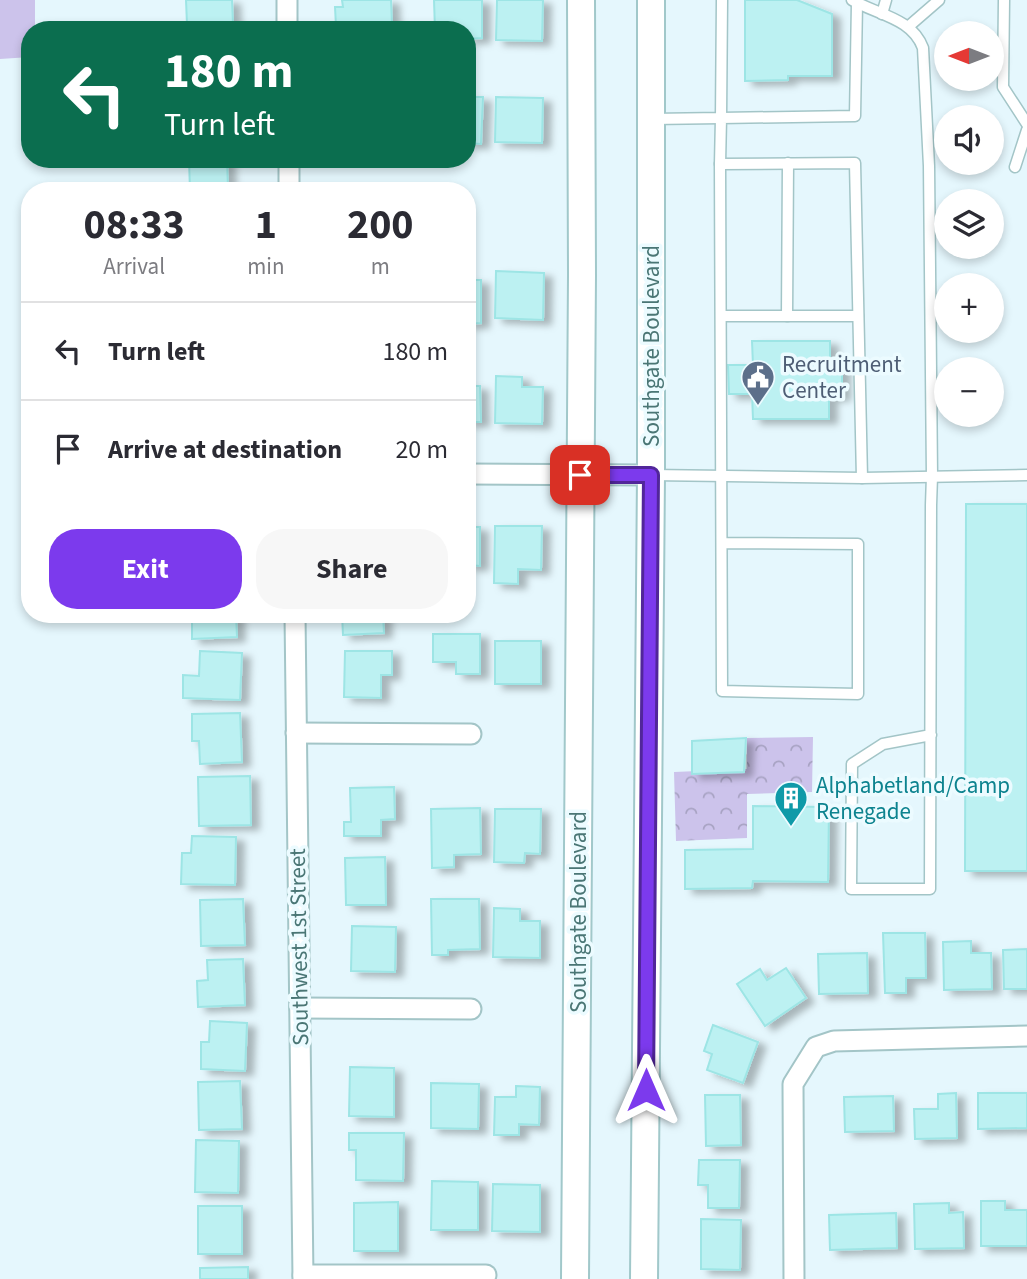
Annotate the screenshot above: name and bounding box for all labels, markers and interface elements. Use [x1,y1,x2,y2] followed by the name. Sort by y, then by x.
[934,21,1004,91] north arrow
[934,21,1004,427] map controls
[164,37,293,107] text: 180 m
[49,49,140,140] icon: left
[164,102,275,148] text: Turn left
[934,105,1004,175] button: sound
[934,189,1004,259] button: layers
[83,195,185,255] text: 08:33
[255,195,277,255] text: 1
[347,195,414,255] text: 200
[635,245,668,447] street label: Southgate Boulevard
[103,250,165,283] text: Arrival
[247,250,285,283] text: min
[371,250,390,283] text: m
[934,273,1004,343] button: +
[49,332,87,370] icon: left
[108,333,205,370] text: Turn left
[382,333,448,370] text: 180 m
[782,348,902,407] place label: Recruitment Center
[934,357,1004,427] button: −
[739,358,777,407] public building icon: Recruitment Center
[49,430,87,468] icon: arrive
[108,431,342,468] text: Arrive at destination
[395,431,448,468] text: 20 m
[550,445,610,505] pin
[561,456,599,494] icon: arrive
[49,529,242,609] button: Exit
[256,529,448,609] button: Share
[816,769,1010,828] place label: Alphabetland/Camp Renegade
[772,779,810,828] building icon: Alphabetland/Camp Renegade
[562,811,595,1013] street label: Southgate Boulevard
[281,848,317,1046] street label: Southwest 1st Street
[609,1053,683,1127] position arrow

